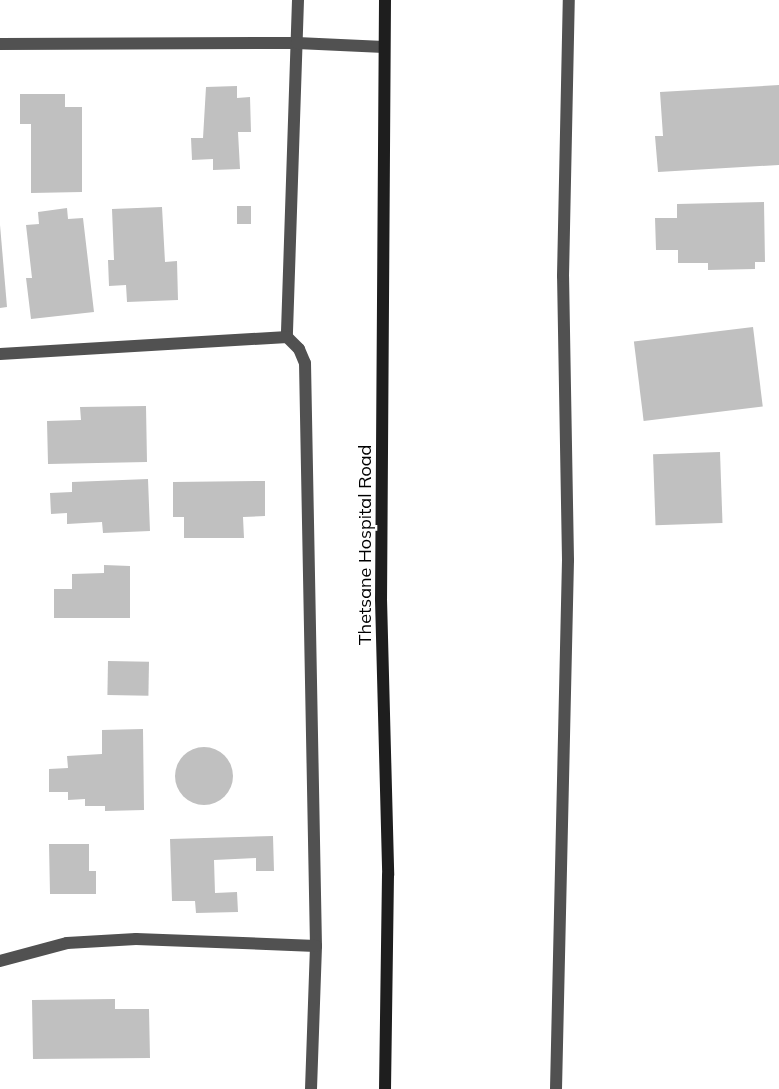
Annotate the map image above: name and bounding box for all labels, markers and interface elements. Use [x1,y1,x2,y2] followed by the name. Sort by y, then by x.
[354,445,376,645] street label: Thetsane Hospital Road

